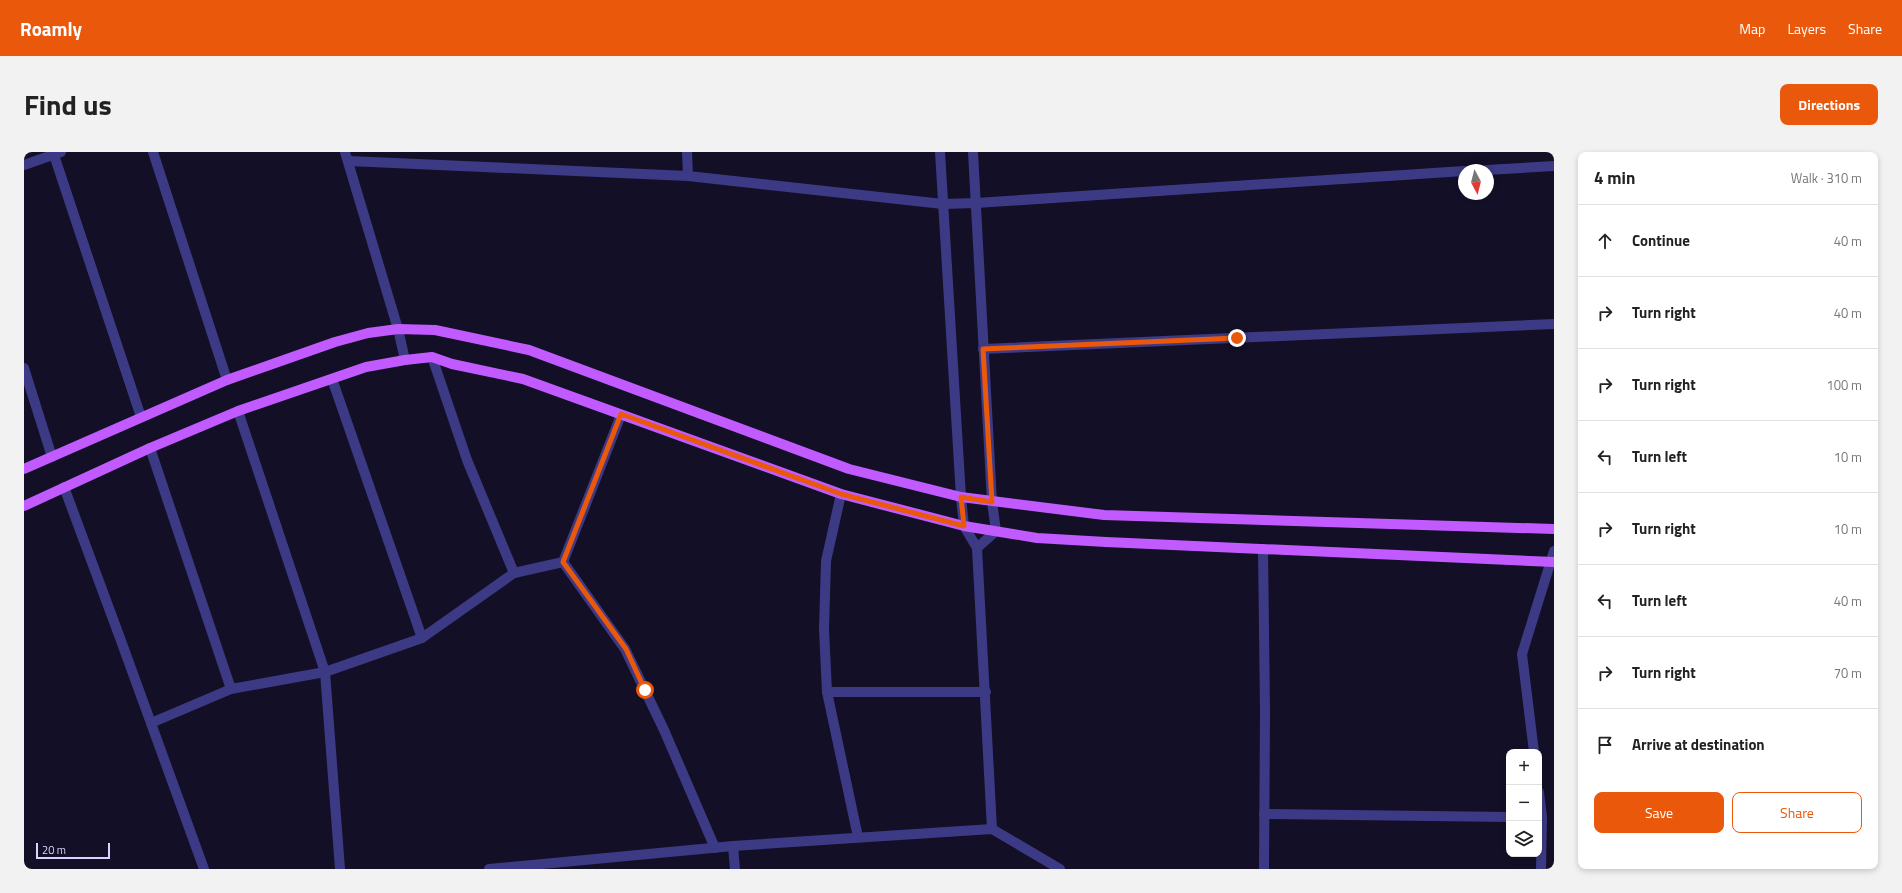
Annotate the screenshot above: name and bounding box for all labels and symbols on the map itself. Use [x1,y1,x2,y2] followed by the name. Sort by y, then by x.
[1458,164,1494,200] north arrow
[1228,329,1246,347] route end
[636,681,654,699] route start
[36,841,110,860] scale bar

